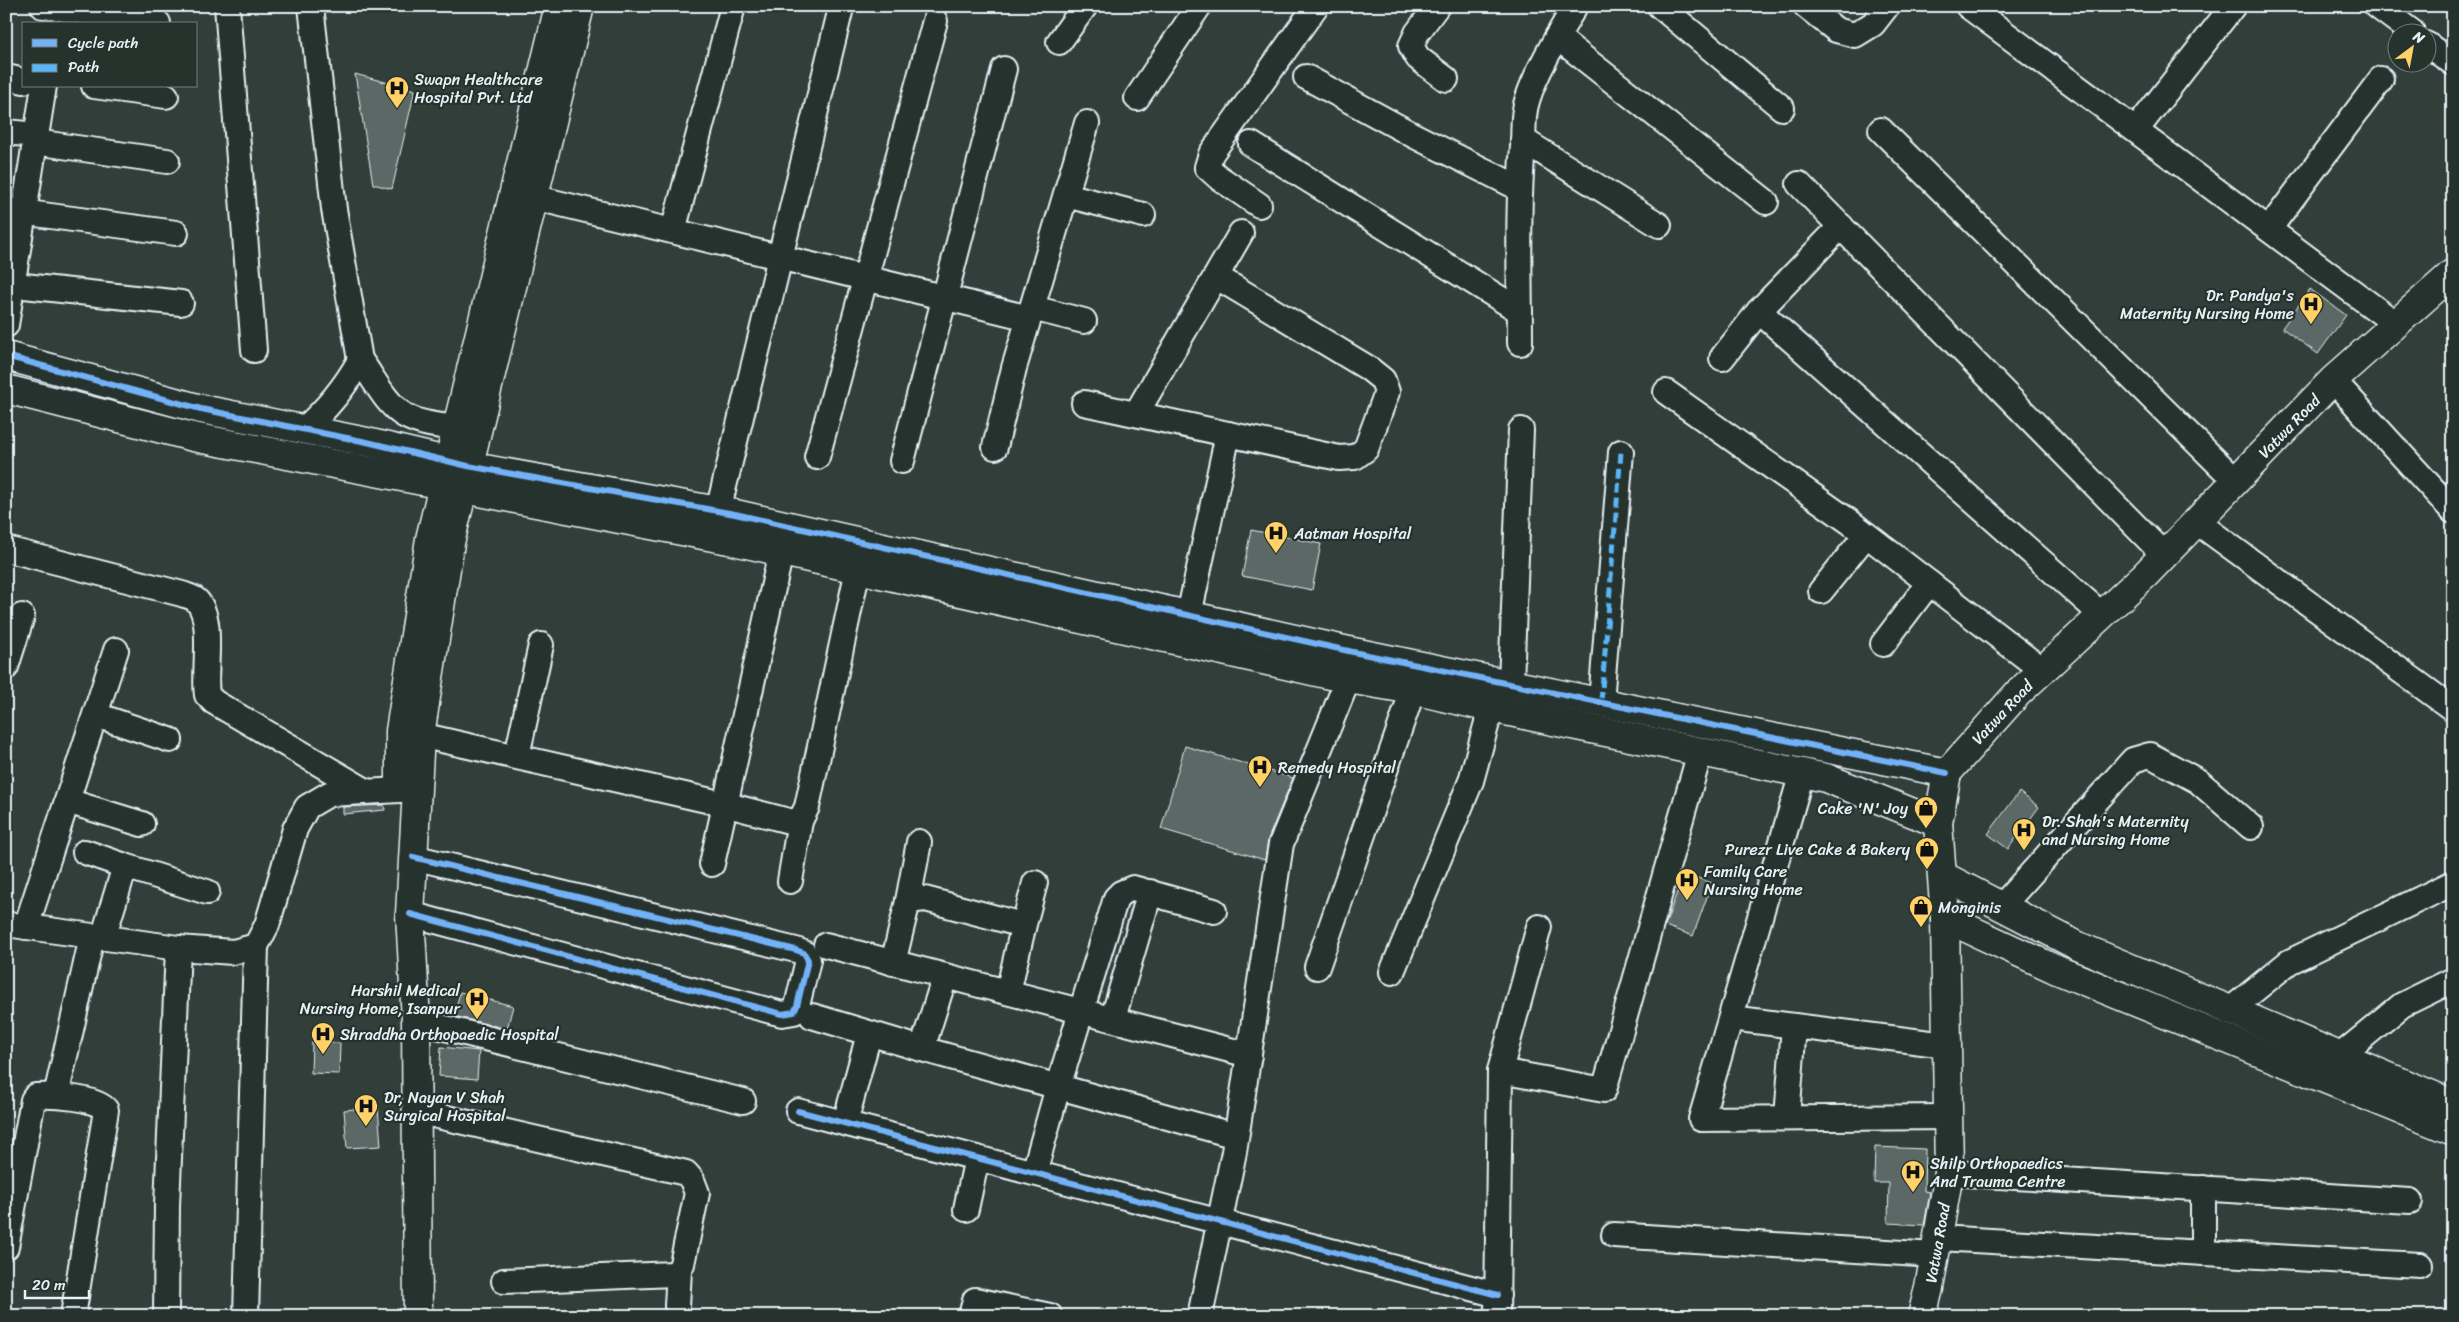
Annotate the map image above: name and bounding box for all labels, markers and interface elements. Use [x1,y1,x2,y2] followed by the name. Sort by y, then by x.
[22,22,198,88] legend
[2386,22,2436,72] north arrow
[2407,24,2430,51] text: N
[68,30,139,56] text: Cycle path
[68,54,99,80] text: Path
[414,65,543,112] place label: Swapn Healthcare Hospital Pvt. Ltd
[384,75,410,109] hospital icon: Swapn Healthcare Hospital Pvt. Ltd
[2120,281,2295,328] place label: Dr. Pandya's Maternity Nursing Home
[2298,291,2324,325] hospital icon: Dr. Pandya's Maternity Nursing Home
[2251,386,2329,465] street label: Vatwa Road
[1293,519,1412,548] place label: Aatman Hospital
[1263,520,1289,554] hospital icon: Aatman Hospital
[1964,672,2042,752] street label: Vatwa Road
[1278,753,1396,782] place label: Remedy Hospital
[1247,754,1273,788] hospital icon: Remedy Hospital
[1818,794,1909,823] place label: Cake 'N' Joy
[1913,795,1939,829] shop icon: Cake 'N' Joy
[2042,807,2190,854] place label: Dr. Shah's Maternity and Nursing Home
[2011,817,2037,851] hospital icon: Dr. Shah's Maternity and Nursing Home
[1725,835,1911,864] place label: Purezr Live Cake & Bakery
[1914,836,1940,870] shop icon: Purezr Live Cake & Bakery
[1704,857,1803,904] place label: Family Care Nursing Home
[1674,867,1700,901] hospital icon: Family Care Nursing Home
[1938,893,2001,922] place label: Monginis
[1908,894,1934,928] shop icon: Monginis
[300,976,461,1023] place label: Harshil Medical Nursing Home, Isanpur
[464,986,490,1020] hospital icon: Harshil Medical Nursing Home, Isanpur
[340,1020,559,1049] place label: Shraddha Orthopaedic Hospital
[310,1021,336,1055] hospital icon: Shraddha Orthopaedic Hospital
[384,1083,506,1130] place label: Dr, Nayan V Shah Surgical Hospital
[353,1093,379,1127] hospital icon: Dr, Nayan V Shah Surgical Hospital
[1929,1149,2065,1196] place label: Shilp Orthopaedics And Trauma Centre
[1900,1159,1926,1193] hospital icon: Shilp Orthopaedics And Trauma Centre
[1916,1199,1959,1285] street label: Vatwa Road
[25,1267,89,1299] scale bar
[32,1272,66,1298] text: 20 m

